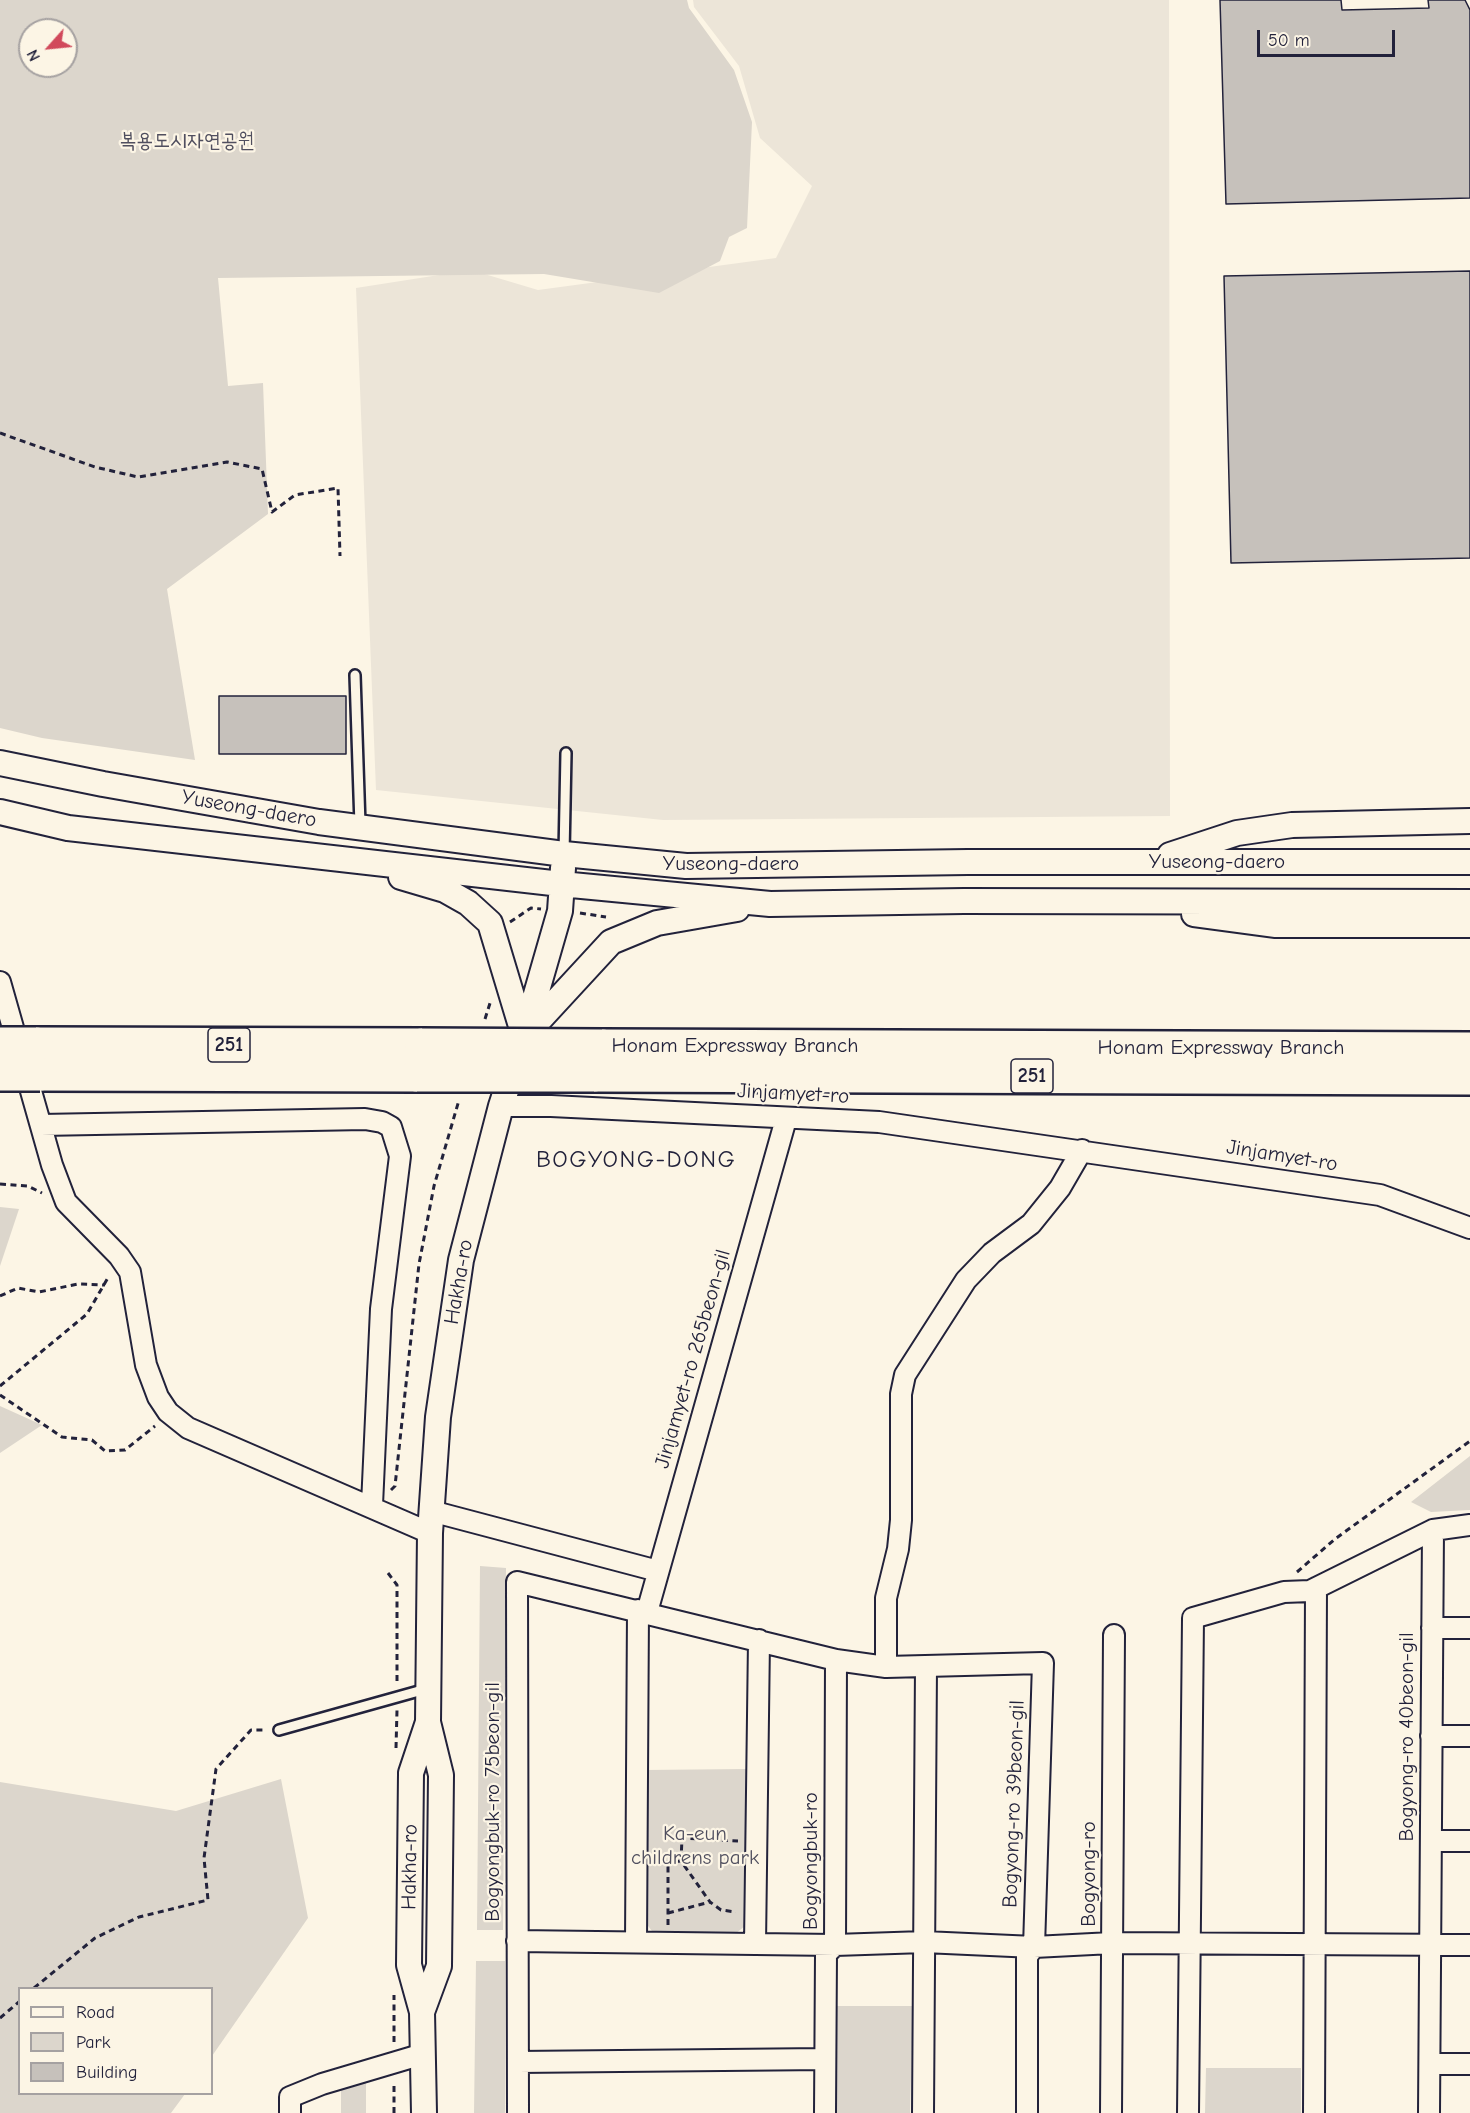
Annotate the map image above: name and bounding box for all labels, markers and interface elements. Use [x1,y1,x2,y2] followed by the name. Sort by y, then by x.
[18,18,78,78] north arrow
[1260,18,1398,56] scale bar
[1268,30,1310,51] text: 50 m
[23,47,44,64] text: N
[119,128,255,154] park label: 복용도시자연공원
[180,785,318,833] street label: Yuseong-daero
[1149,849,1285,875] street label: Yuseong-daero
[663,851,799,877] street label: Yuseong-daero
[208,1028,250,1062] road number: 251
[611,1033,859,1059] street label: Honam Expressway Branch
[1097,1035,1345,1061] street label: Honam Expressway Branch
[1011,1059,1053,1093] road number: 251
[736,1078,850,1110] street label: Jinjamyet-ro
[1225,1135,1339,1177] street label: Jinjamyet-ro
[536,1146,736,1174] district label: BOGYONG-DONG
[439,1238,479,1326] street label: Hakha-ro
[650,1247,736,1471] street label: Jinjamyet-ro 265beon-gil
[1394,1632,1420,1842] street label: Bogyong-ro 40beon-gil
[480,1682,506,1922] street label: Bogyongbuk-ro 75beon-gil
[998,1700,1030,1908] street label: Bogyong-ro 39beon-gil
[798,1792,824,1930] street label: Bogyongbuk-ro
[631,1821,759,1871] park label: Ka-eun childrens park
[1076,1821,1102,1927] street label: Bogyong-ro
[397,1824,423,1910] street label: Hakha-ro
[18,1987,213,2095] legend
[76,2002,115,2023] text: Road
[76,2032,110,2053] text: Park
[76,2062,138,2083] text: Building

